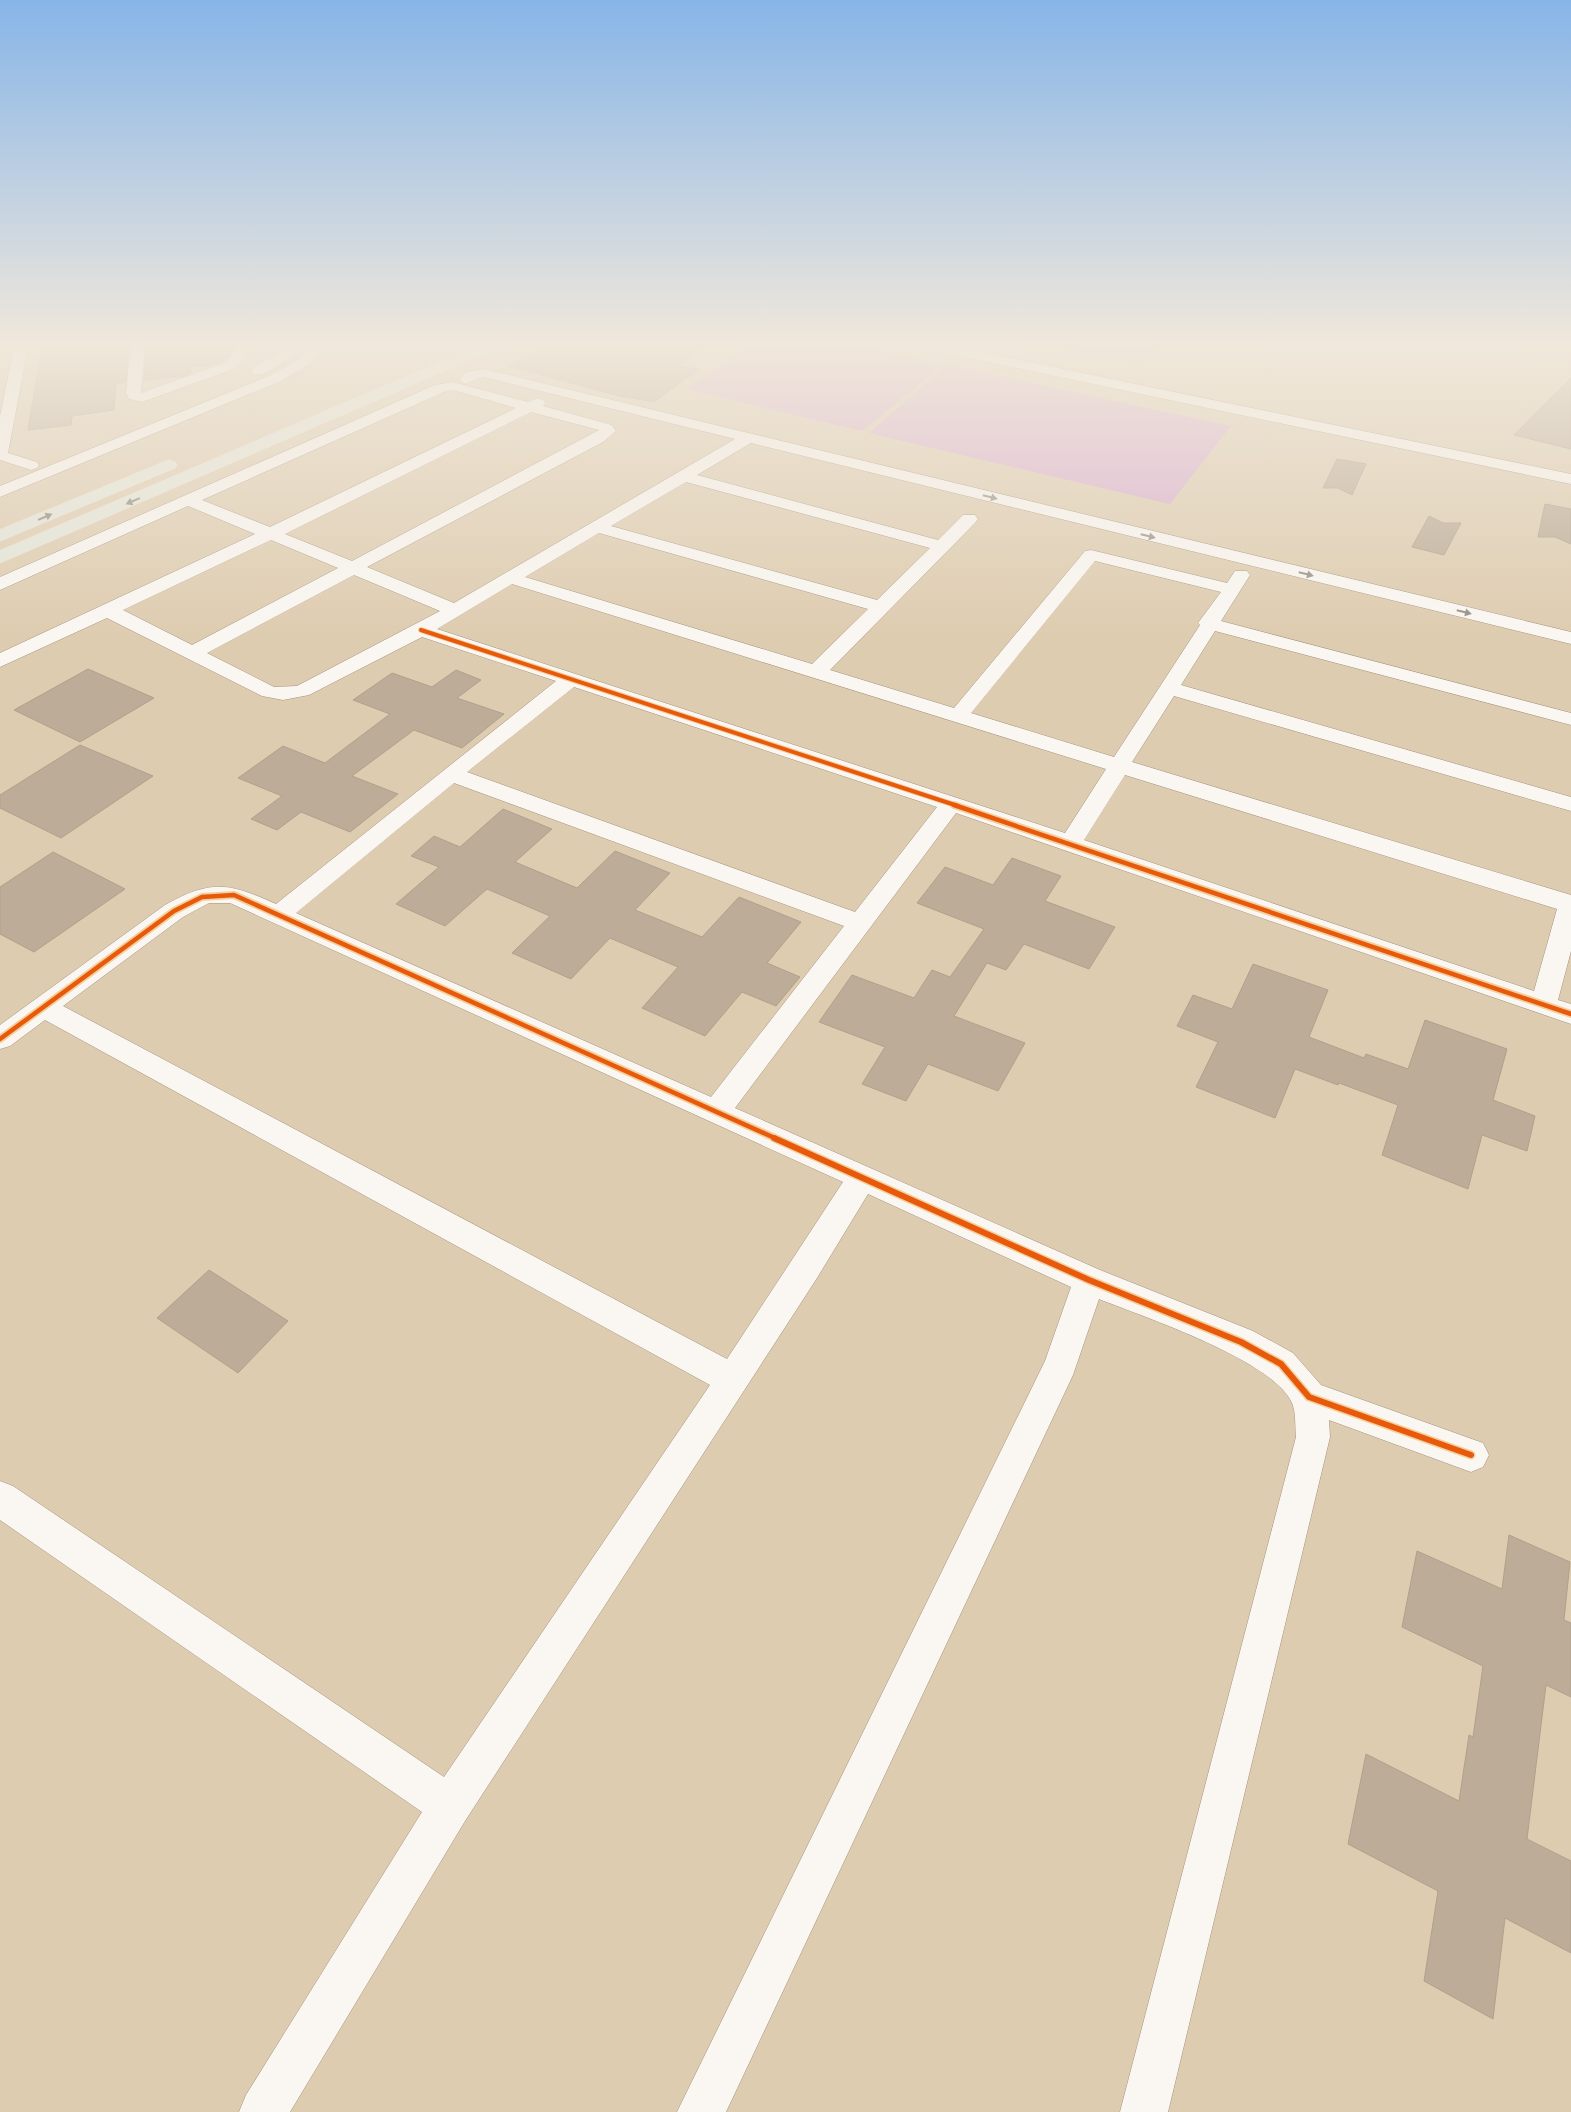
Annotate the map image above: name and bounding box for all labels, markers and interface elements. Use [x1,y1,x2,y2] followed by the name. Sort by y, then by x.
[983,493,998,501] one-way arrow
[125,497,140,505] one-way arrow
[38,513,53,521] one-way arrow
[1141,532,1156,540] one-way arrow
[1298,570,1314,578] one-way arrow
[1456,608,1471,616] one-way arrow

